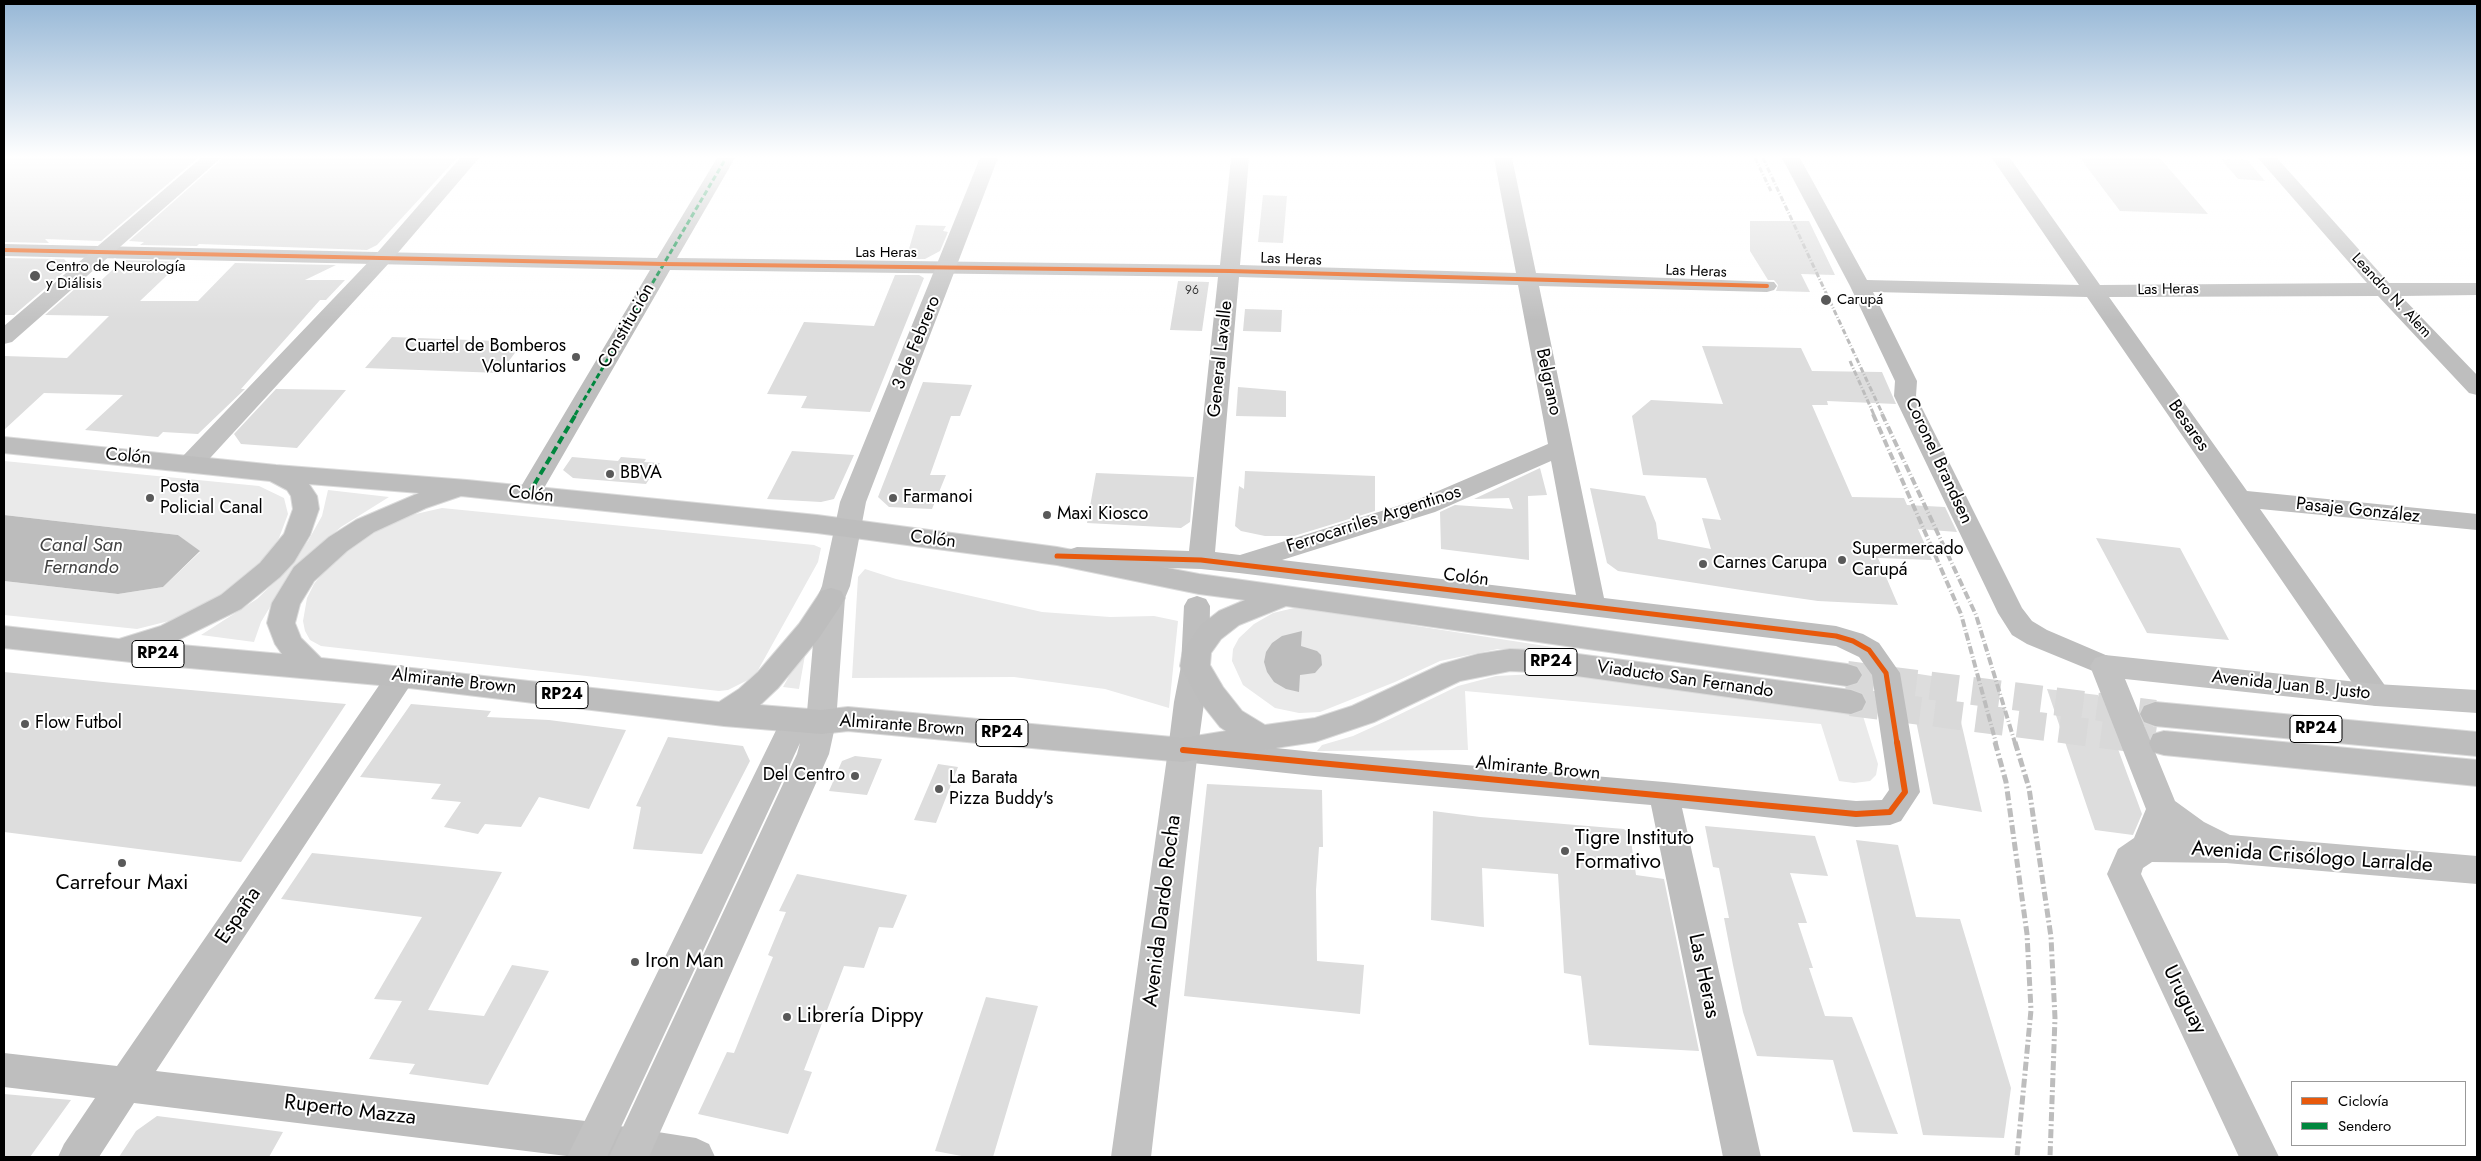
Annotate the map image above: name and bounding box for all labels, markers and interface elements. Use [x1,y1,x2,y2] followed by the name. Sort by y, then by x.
[855,244,917,262] street label: Las Heras
[1260,250,1322,270] street label: Las Heras
[2347,250,2435,342] street label: Leandro N. Alem
[46,258,185,293] place label: Centro de Neurología y Diálisis
[1665,262,1727,282] street label: Las Heras
[28,269,42,283] marker: Centro de Neurología y Diálisis
[594,280,660,372] street label: Constitución
[2137,280,2199,300] street label: Las Heras
[1185,284,1199,298] house number: 96
[1837,291,1883,309] place label: Carupá
[888,293,946,393] street label: 3 de Febrero
[1819,293,1833,307] marker: Carupá
[1204,300,1238,418] street label: General Lavalle
[405,336,566,378] place label: Cuartel de Bomberos Voluntarios
[1530,347,1566,417] street label: Belgrano
[570,351,582,363] marker: Cuartel de Bomberos Voluntarios
[1899,394,1977,528] street label: Coronel Brandsen
[2163,396,2213,456] street label: Besares
[104,444,152,470] street label: Colón
[620,463,662,485] place label: BBVA
[604,468,616,480] marker: BBVA
[160,477,263,520] place label: Posta Policial Canal
[507,482,555,508] street label: Colón
[1284,482,1464,558] street label: Ferrocarriles Argentinos
[903,487,973,509] place label: Farmanoi
[144,492,156,504] marker: Posta Policial Canal
[887,492,899,504] marker: Farmanoi
[2295,494,2421,528] street label: Pasaje González
[1057,504,1148,526] place label: Maxi Kiosco
[1041,509,1053,521] marker: Maxi Kiosco
[909,527,957,553] street label: Colón
[39,535,123,579] water label: Canal San Fernando
[1852,539,1964,582] place label: Supermercado Carupá
[1713,553,1827,575] place label: Carnes Carupa
[1836,554,1848,566] marker: Supermercado Carupá
[1697,558,1709,570] marker: Carnes Carupa
[1442,565,1490,591] street label: Colón
[132,641,184,668] road number: RP24
[1525,649,1577,676] road number: RP24
[1595,657,1775,703] street label: Viaducto San Fernando
[391,665,517,699] street label: Almirante Brown
[2211,667,2371,705] street label: Avenida Juan B. Justo
[536,682,588,708] road number: RP24
[839,711,965,741] street label: Almirante Brown
[35,713,122,735] place label: Flow Futbol
[2290,716,2342,742] road number: RP24
[19,718,31,730] marker: Flow Futbol
[976,720,1028,746] road number: RP24
[1475,753,1601,785] street label: Almirante Brown
[763,765,845,787] place label: Del Centro
[949,768,1053,811] place label: La Barata Pizza Buddy's
[849,770,861,782] marker: Del Centro
[933,783,945,795] marker: La Barata Pizza Buddy's
[1139,814,1187,1008] street label: Avenida Dardo Rocha
[1575,826,1694,876] place label: Tigre Instituto Formativo
[2190,837,2434,879] street label: Avenida Crisólogo Larralde
[1559,845,1571,857] marker: Tigre Instituto Formativo
[116,857,128,869] marker: Carrefour Maxi
[56,871,188,897] place label: Carrefour Maxi
[211,883,267,949] street label: España
[1682,931,1724,1021] street label: Las Heras
[645,949,724,975] place label: Iron Man
[629,956,641,968] marker: Iron Man
[2157,961,2211,1039] street label: Uruguay
[797,1004,923,1030] place label: Librería Dippy
[781,1011,793,1023] marker: Librería Dippy
[2291,1081,2466,1146] legend
[283,1090,417,1132] street label: Ruperto Mazza
[2338,1090,2388,1112] text: Ciclovía
[2338,1115,2391,1137] text: Sendero

